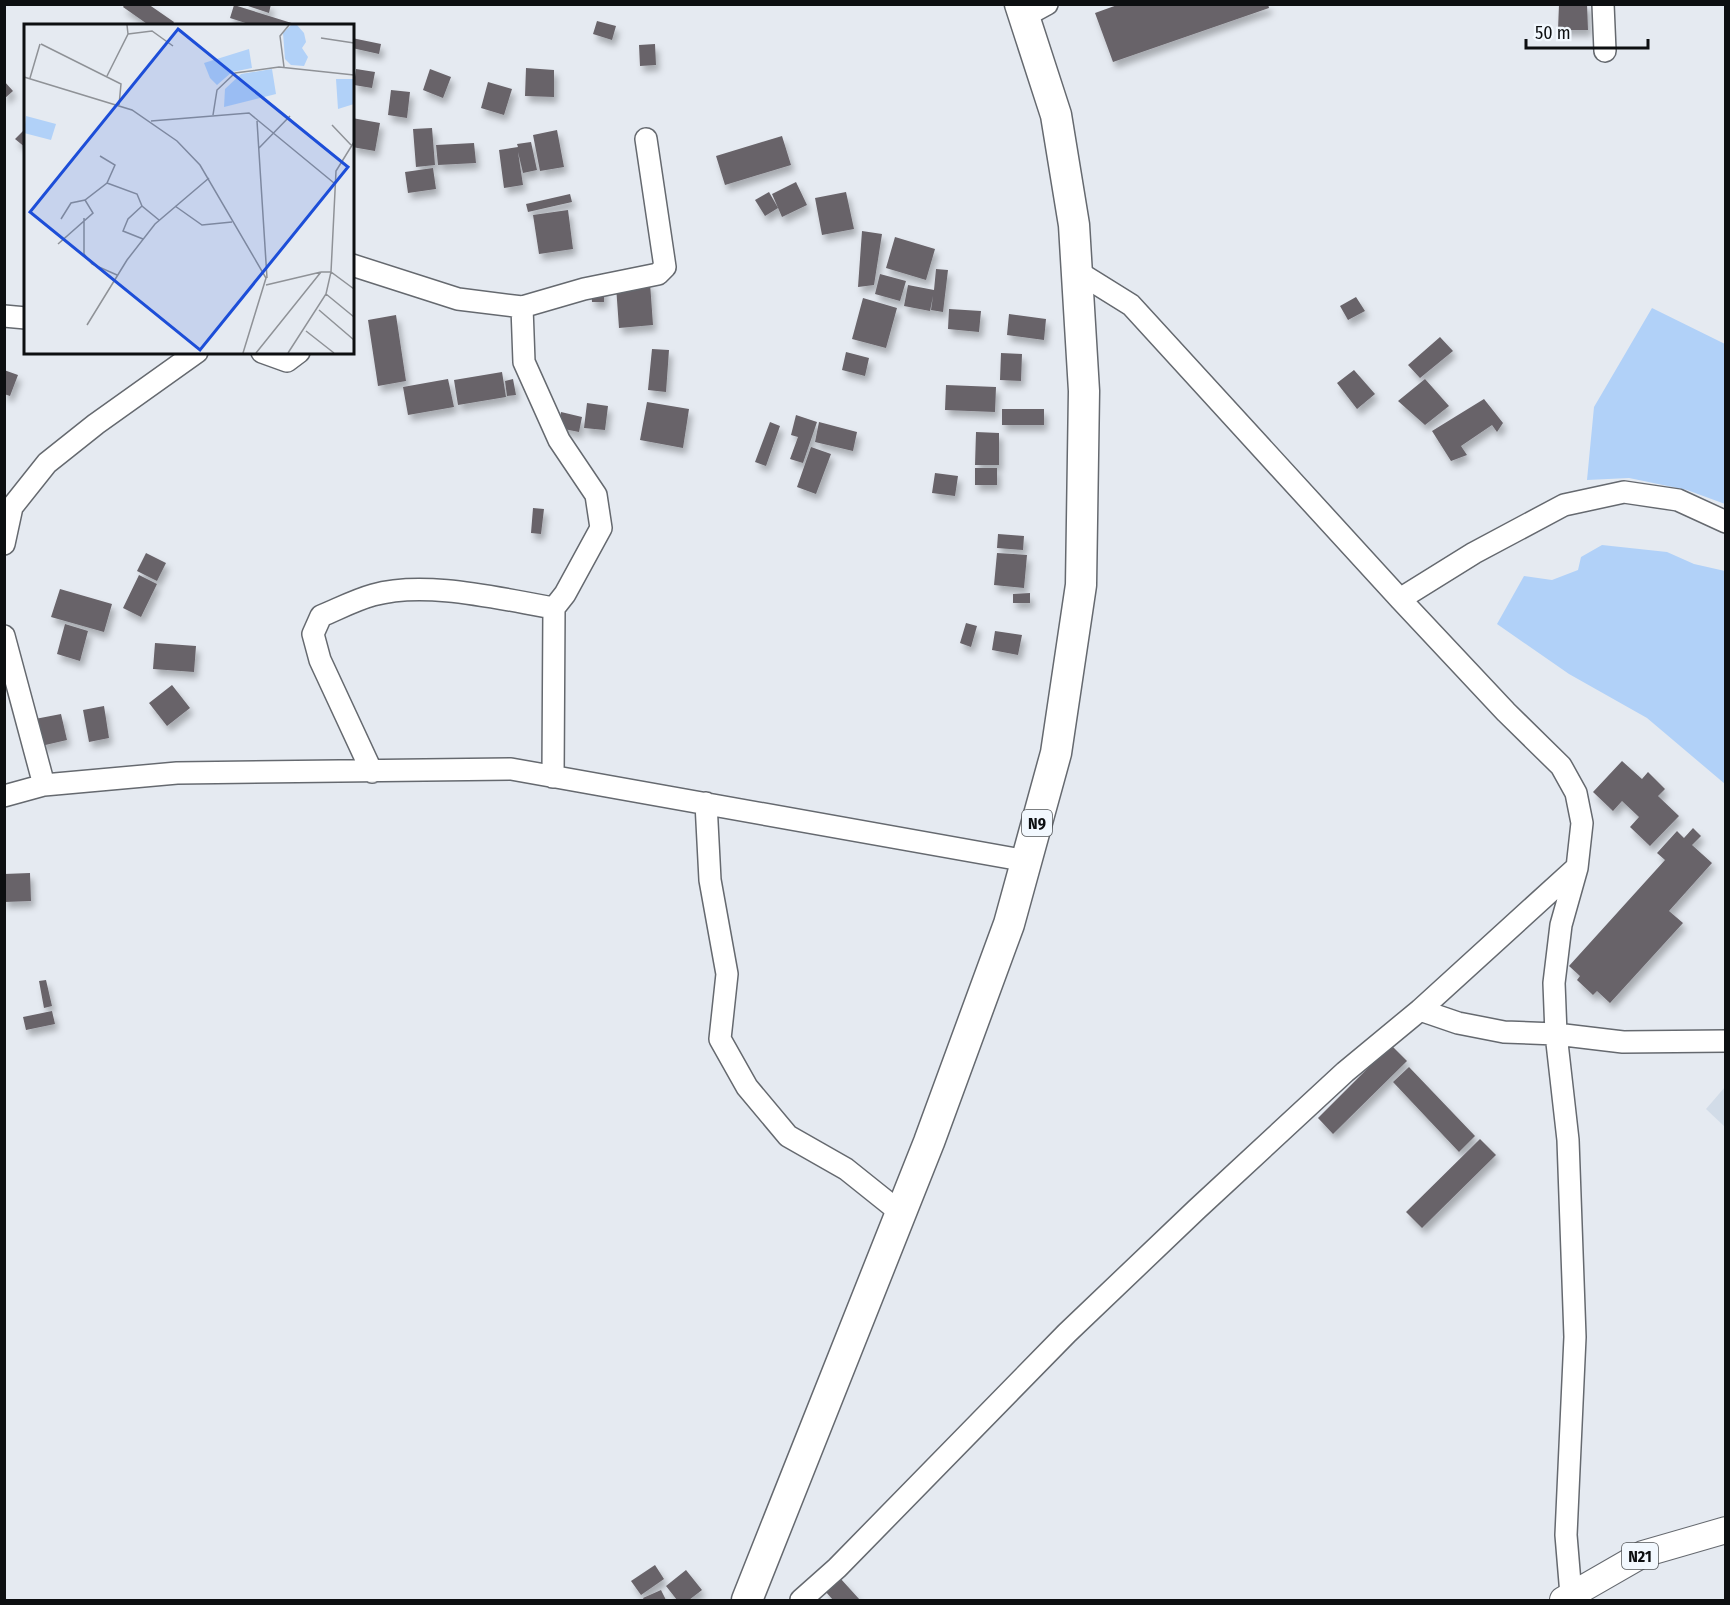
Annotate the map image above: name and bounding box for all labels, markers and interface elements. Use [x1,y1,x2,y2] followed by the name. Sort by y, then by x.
[1526,12,1648,50] scale bar
[1535,22,1571,44] text: 50 m
[24,24,354,354] inset map
[1022,810,1052,836] road number: N9
[1622,1543,1658,1569] road number: N21

